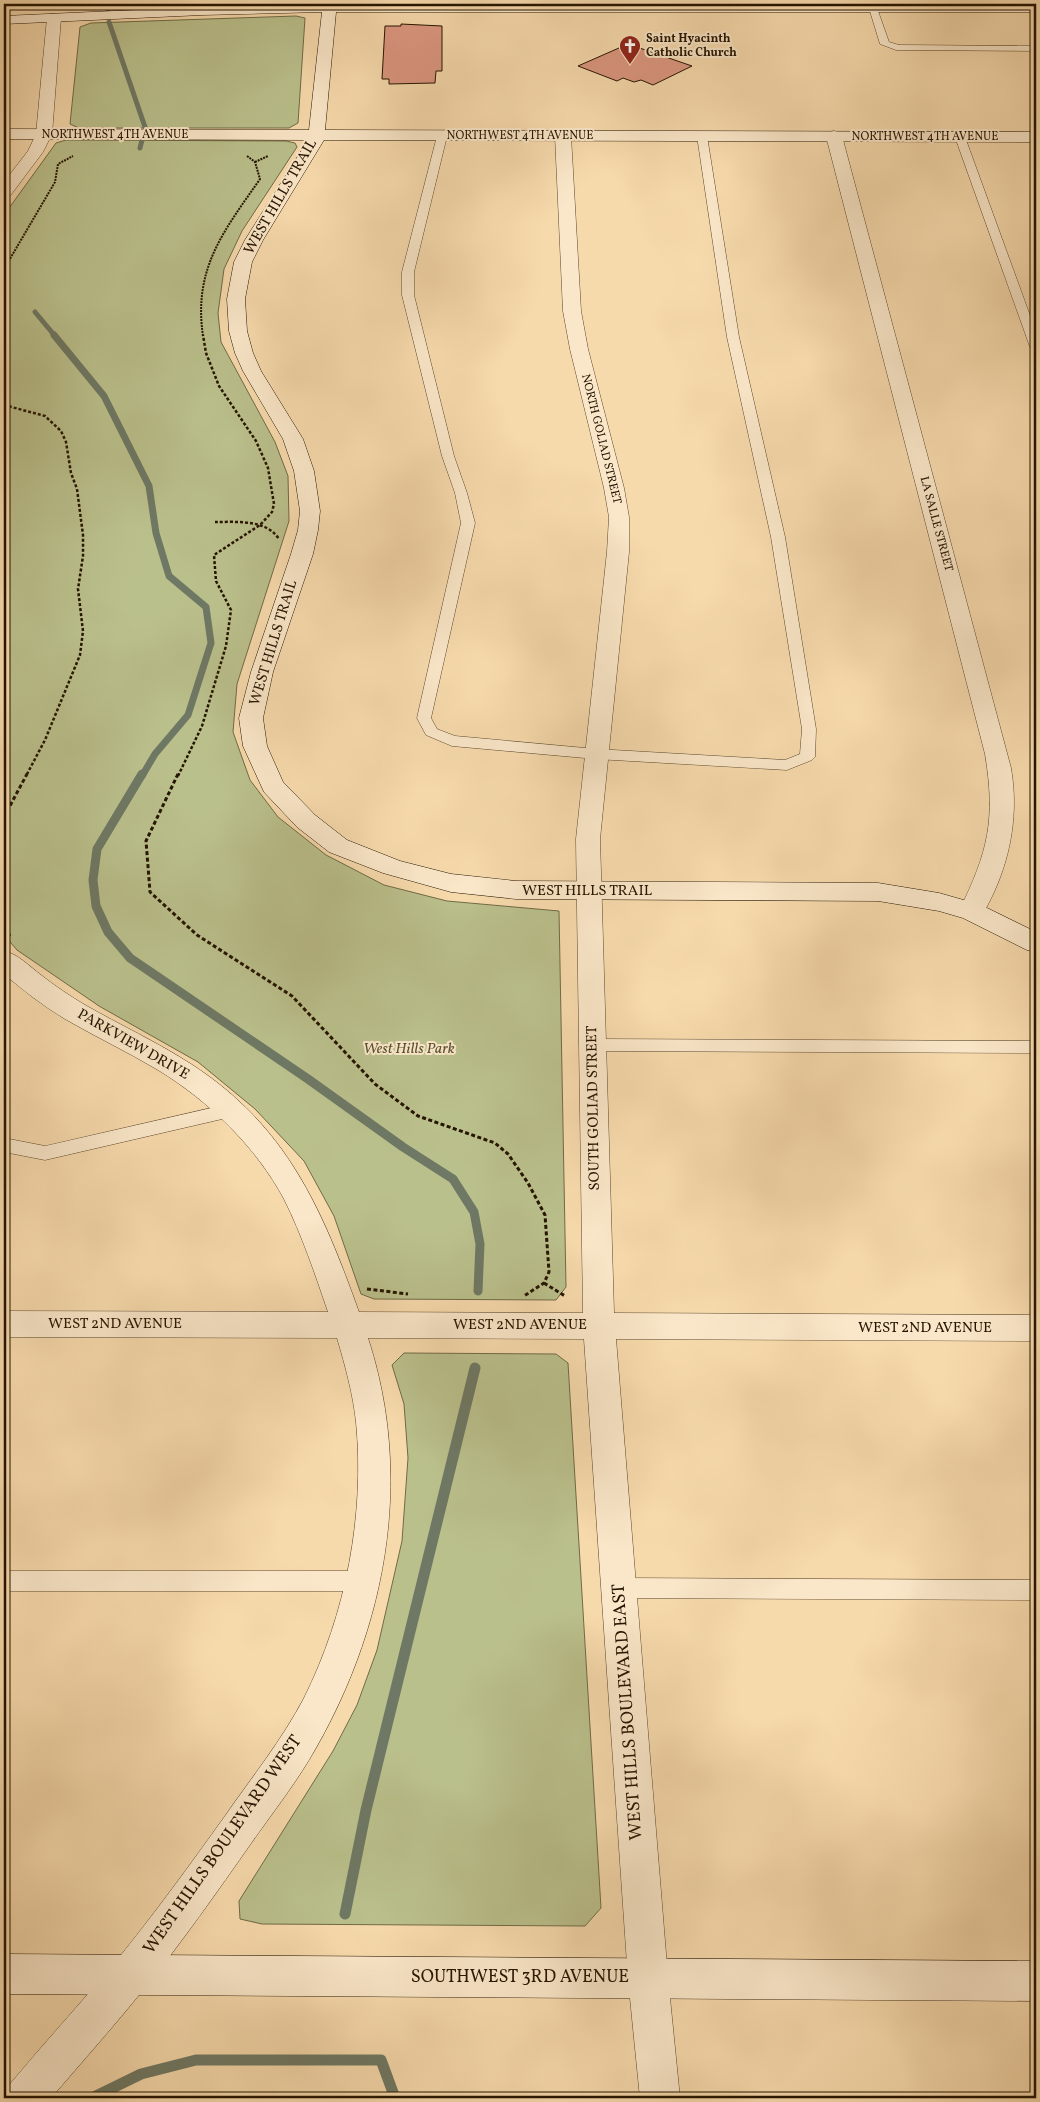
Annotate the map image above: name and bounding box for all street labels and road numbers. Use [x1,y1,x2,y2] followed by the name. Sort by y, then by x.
[42,127,188,143] street label: NORTHWEST 4TH AVENUE
[447,128,593,144] street label: NORTHWEST 4TH AVENUE
[852,129,998,145] street label: NORTHWEST 4TH AVENUE
[239,135,323,259] street label: WEST HILLS TRAIL
[577,372,625,506] street label: NORTH GOLIAD STREET
[916,475,956,573] street label: LA SALLE STREET
[245,577,303,708] street label: WEST HILLS TRAIL
[522,881,653,902] street label: WEST HILLS TRAIL
[73,1004,193,1086] street label: PARKVIEW DRIVE
[582,1025,606,1191] street label: SOUTH GOLIAD STREET
[48,1314,182,1335] street label: WEST 2ND AVENUE
[453,1315,587,1336] street label: WEST 2ND AVENUE
[858,1318,992,1339] street label: WEST 2ND AVENUE
[607,1582,649,1841] street label: WEST HILLS BOULEVARD EAST
[138,1730,309,1960] street label: WEST HILLS BOULEVARD WEST
[411,1965,629,1990] street label: SOUTHWEST 3RD AVENUE

